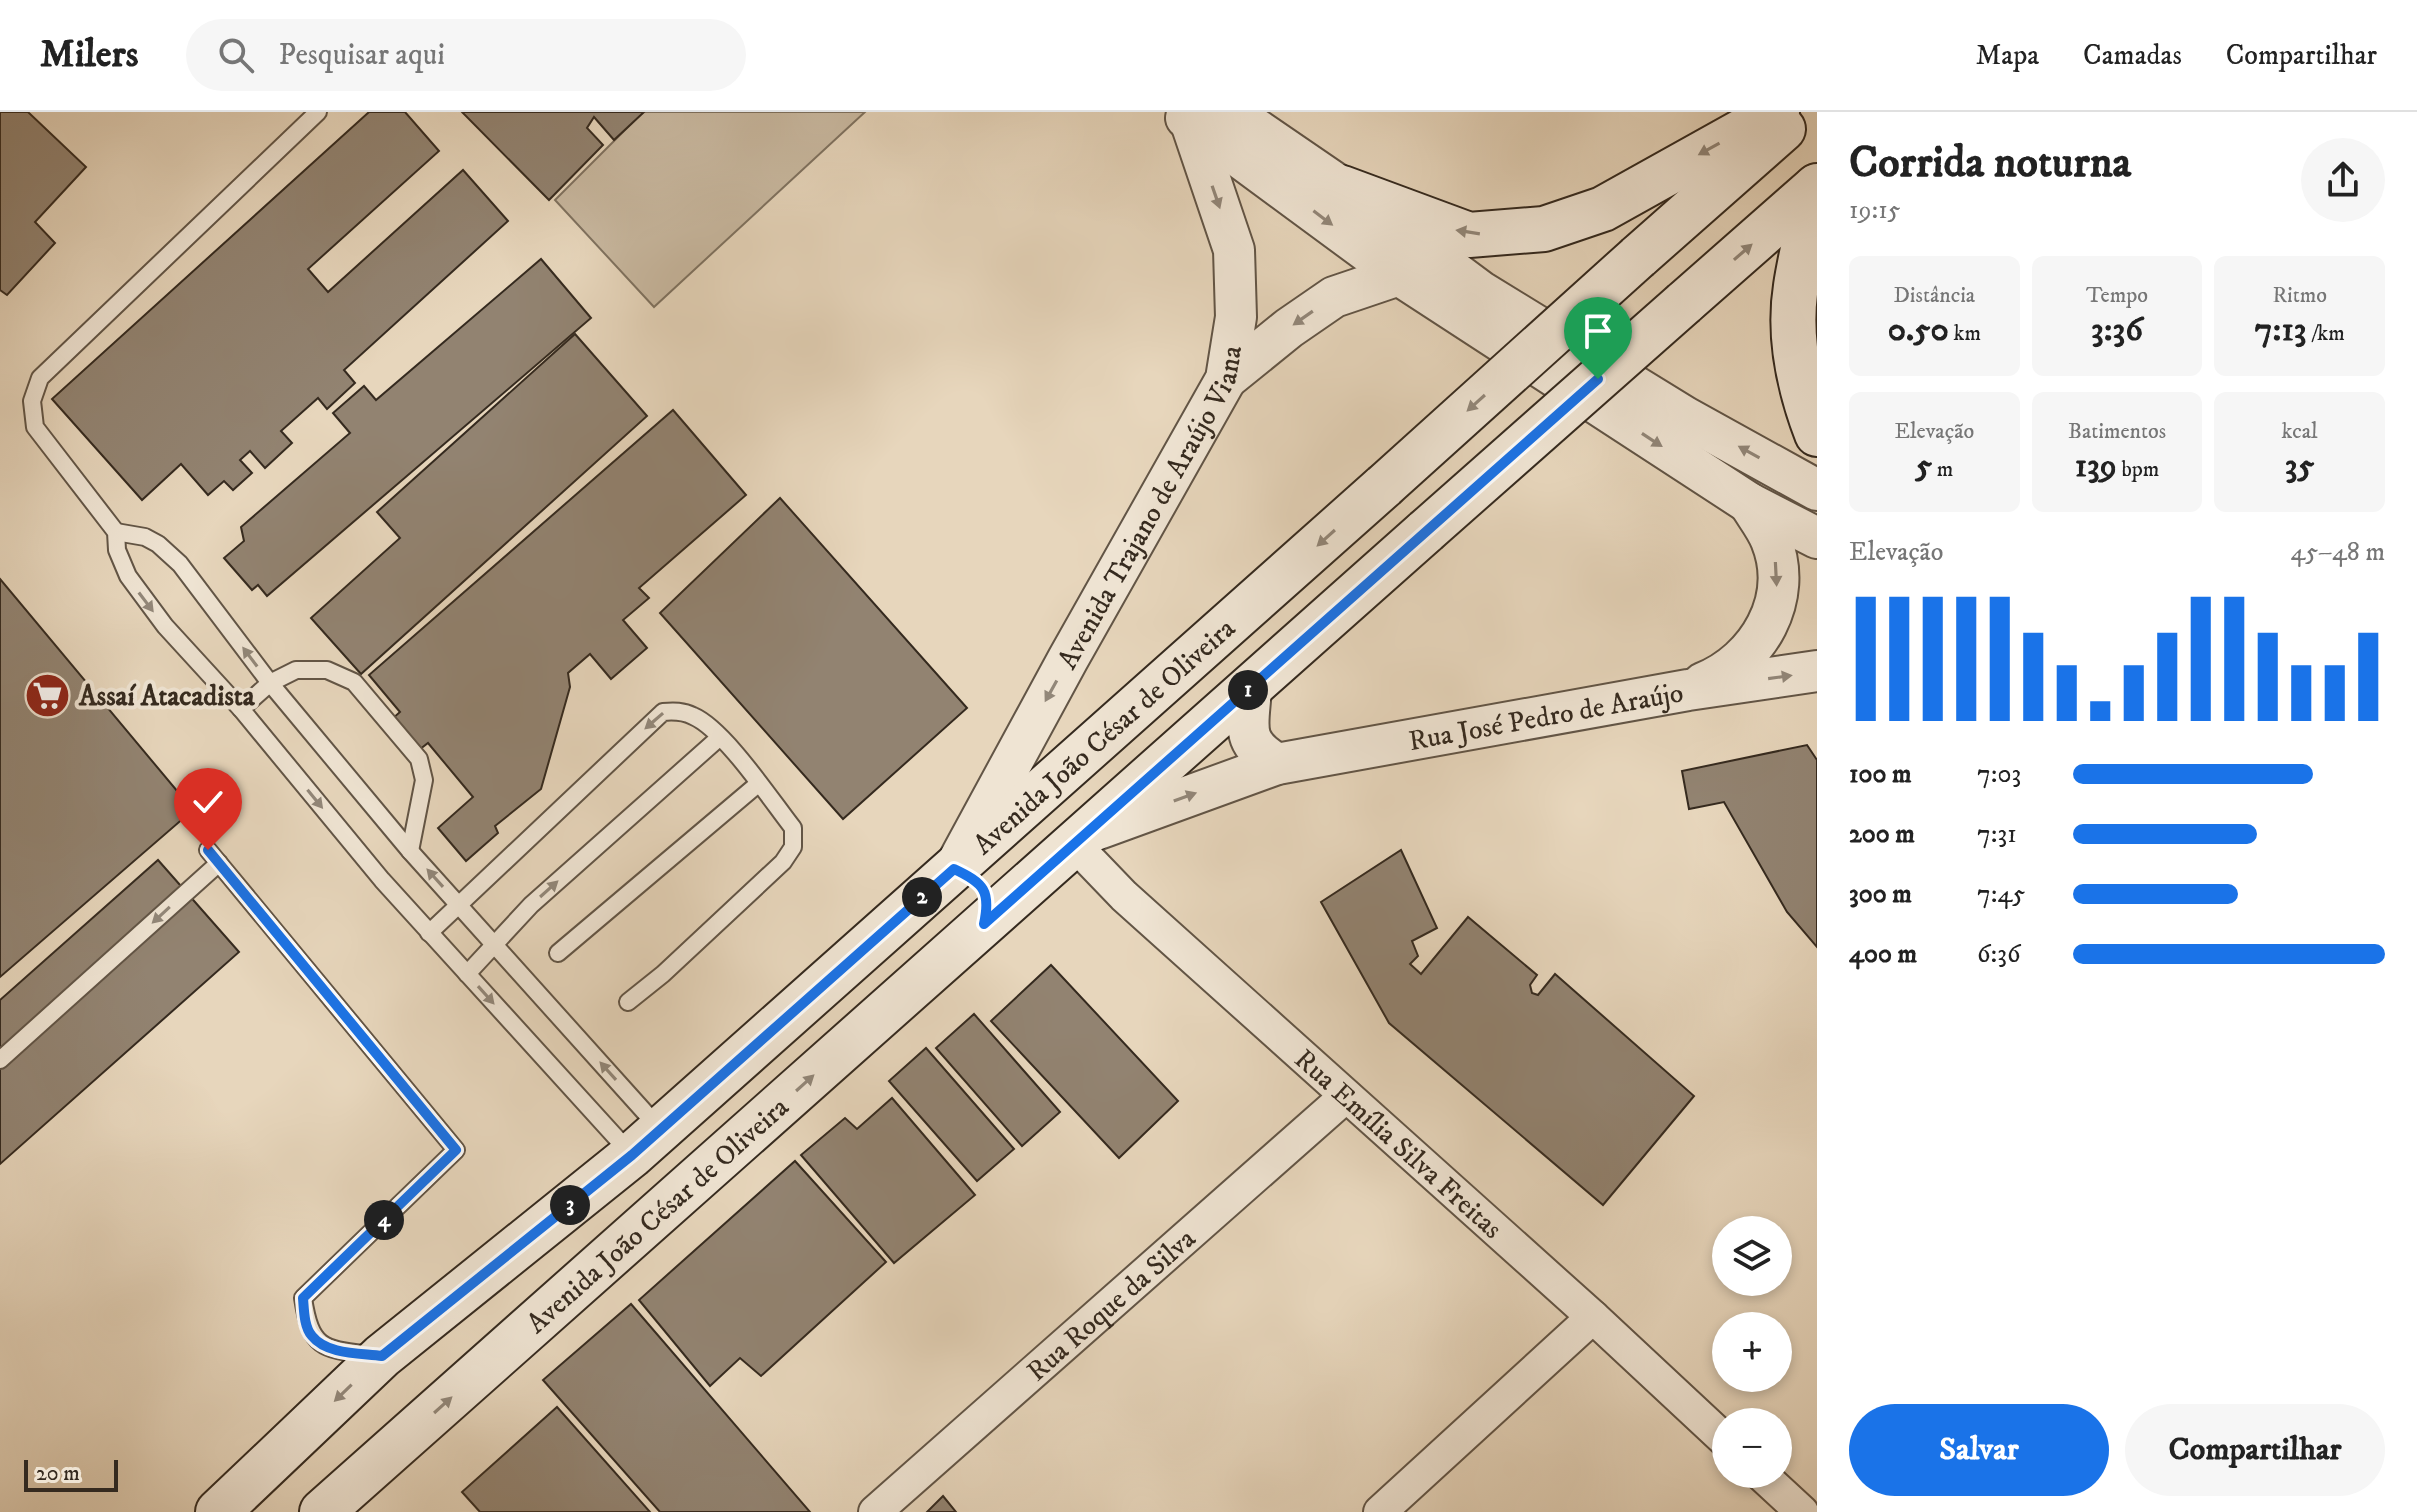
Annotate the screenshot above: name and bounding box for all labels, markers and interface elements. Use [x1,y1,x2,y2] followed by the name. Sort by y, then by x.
[186,19,746,91] search box
[40,31,138,79] text: Milers
[214,33,258,77] icon: search
[278,37,445,74] text: Pesquisar aqui
[1976,38,2039,73] text: Mapa
[2083,38,2182,73] text: Camadas
[2226,38,2377,73] text: Compartilhar
[1849,136,2131,191] text: Corrida noturna
[2301,138,2385,222] button: share
[1697,143,1720,156] one-way arrow
[1211,185,1223,209] one-way arrow
[1849,194,1901,227] text: 19:15
[1313,209,1333,225] one-way arrow
[1456,225,1481,237] one-way arrow
[1733,243,1752,261] one-way arrow
[1893,282,1975,309] text: Distância
[2086,282,2148,309] text: Tempo
[2272,282,2327,309] text: Ritmo
[1564,297,1632,379] pin
[1576,309,1620,353] icon: arrive
[1888,309,1949,351] text: 0.50
[2091,309,2143,351] text: 3:36
[2255,309,2307,351] text: 7:13
[1293,310,1314,325] one-way arrow
[1949,320,1981,347] text: km
[2307,320,2345,347] text: /km
[1050,343,1250,675] street label: Avenida Trajano de Araújo Viana
[1467,393,1486,411] one-way arrow
[1894,418,1974,445] text: Elevação
[2068,418,2166,445] text: Batimentos
[2282,418,2318,445] text: kcal
[1641,432,1663,446] one-way arrow
[1737,445,1760,459] one-way arrow
[1915,445,1932,487] text: 5
[2075,445,2117,487] text: 139
[2285,445,2314,487] text: 35
[1932,456,1953,483] text: m
[2117,456,2159,483] text: bpm
[1317,529,1337,546] one-way arrow
[1849,536,1943,569] text: Elevação
[2290,536,2385,569] text: 45–48 m
[1770,562,1783,587] one-way arrow
[138,591,154,612] one-way arrow
[966,611,1243,862] street label: Avenida João César de Oliveira
[243,647,259,667] one-way arrow
[1228,670,1268,710] pin: 1
[1768,670,1793,683] one-way arrow
[24,671,72,719] supermarket icon: Assaí Atacadista
[1406,675,1686,759] street label: Rua José Pedro de Araújo
[1244,676,1252,703] text: 1
[78,679,256,714] place label: Assaí Atacadista
[1044,680,1057,703] one-way arrow
[645,712,665,729] one-way arrow
[1849,758,1912,791] text: 100 m
[1977,758,2021,791] text: 7:03
[174,768,242,850] pin
[186,780,230,824] icon: check
[306,789,323,809] one-way arrow
[1174,791,1198,803] one-way arrow
[1849,818,1915,851] text: 200 m
[1977,818,2017,851] text: 7:31
[426,869,444,888] one-way arrow
[902,877,942,917] pin: 2
[1849,878,1912,911] text: 300 m
[1977,878,2025,911] text: 7:45
[539,881,559,898] one-way arrow
[917,883,927,910] text: 2
[152,906,171,924] one-way arrow
[1849,938,1917,971] text: 400 m
[1977,938,2021,971] text: 6:36
[477,985,495,1004] one-way arrow
[1287,1042,1509,1246] street label: Rua Emília Silva Freitas
[600,1062,618,1081] one-way arrow
[796,1075,815,1093] one-way arrow
[520,1090,796,1341] street label: Avenida João César de Oliveira
[550,1185,590,1225] pin: 3
[566,1191,574,1218] text: 3
[364,1200,404,1240] pin: 4
[378,1206,390,1233] text: 4
[1712,1216,1792,1488] map controls
[1712,1216,1792,1296] button: layers
[1020,1221,1203,1389] street label: Rua Roque da Silva
[1712,1312,1792,1392] button: +
[333,1384,352,1402] one-way arrow
[434,1396,453,1414] one-way arrow
[1849,1404,2109,1496] button: Salvar
[2125,1404,2385,1496] button: Compartilhar
[1712,1408,1792,1488] button: −
[24,1456,118,1492] scale bar
[36,1460,80,1487] text: 20 m

